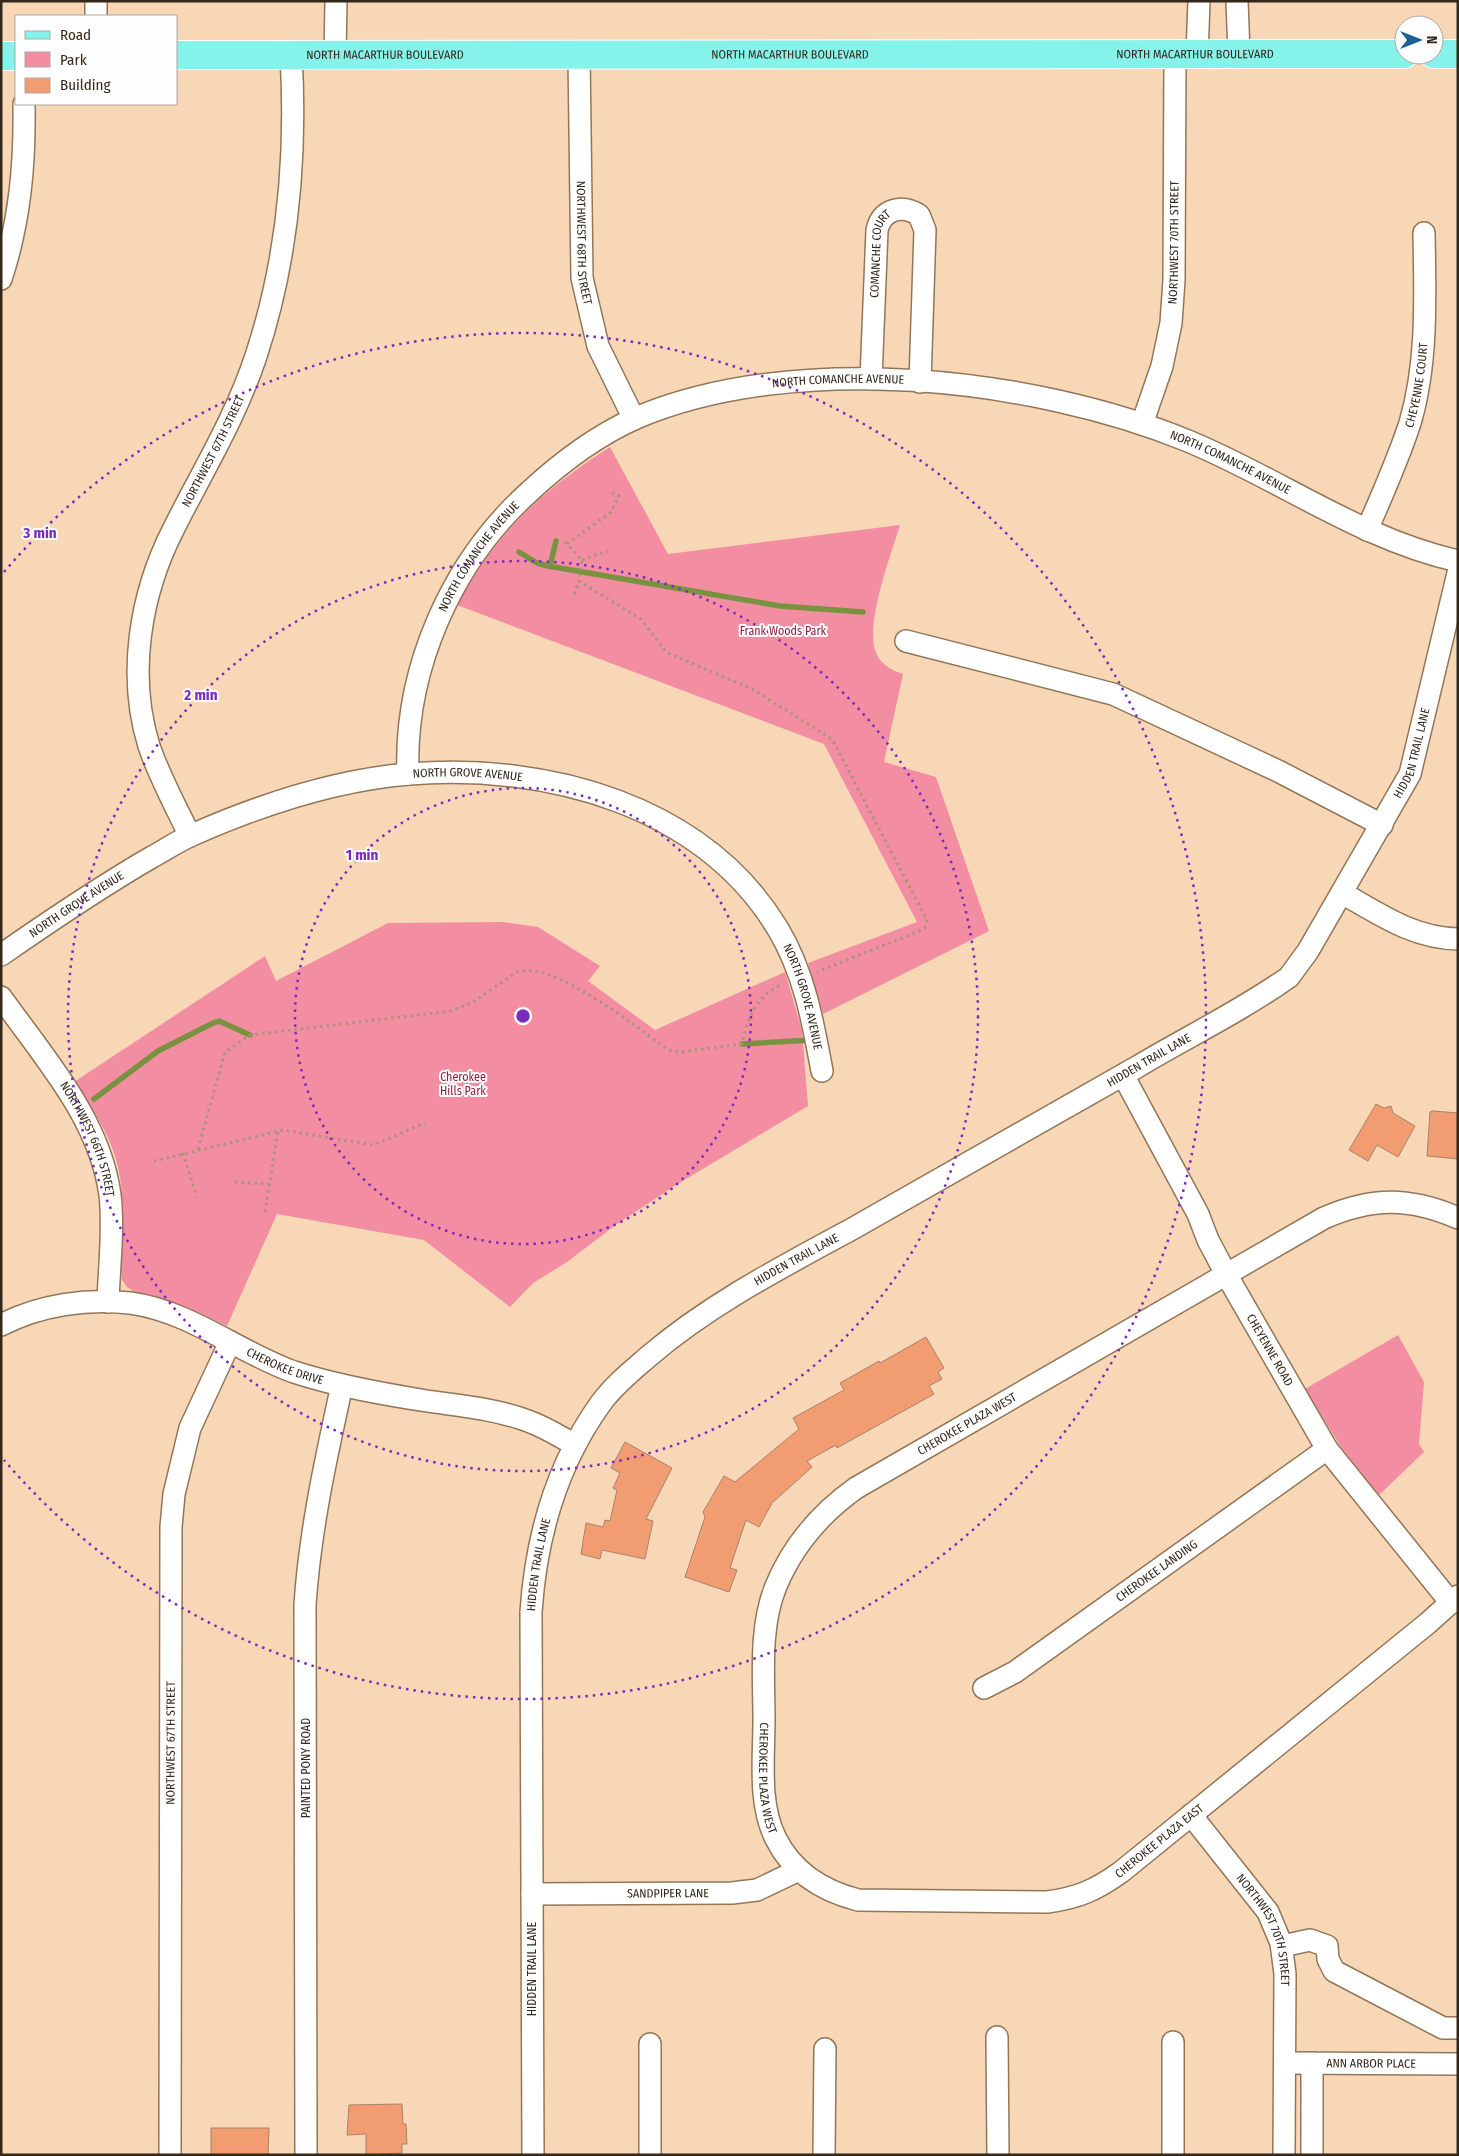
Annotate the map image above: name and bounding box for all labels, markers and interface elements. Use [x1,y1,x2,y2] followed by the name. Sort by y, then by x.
[15,15,178,105] legend
[1394,15,1444,65] north arrow
[60,26,91,44] text: Road
[1423,36,1440,44] text: N
[711,47,869,62] street label: NORTH MACARTHUR BOULEVARD
[1116,47,1274,61] street label: NORTH MACARTHUR BOULEVARD
[306,48,464,62] street label: NORTH MACARTHUR BOULEVARD
[60,51,87,69] text: Park
[60,76,111,94] text: Building
[1165,180,1181,305] street label: NORTHWEST 70TH STREET
[574,181,595,307] street label: NORTHWEST 68TH STREET
[867,207,893,298] street label: COMANCHE COURT
[1402,342,1430,429] street label: CHEYENNE COURT
[771,372,905,391] street label: NORTH COMANCHE AVENUE
[179,393,247,509] street label: NORTHWEST 67TH STREET
[1168,428,1293,497] street label: NORTH COMANCHE AVENUE
[436,498,522,614] street label: NORTH COMANCHE AVENUE
[22,524,57,542] text: 3 min
[740,624,827,638] park label: Frank Woods Park
[183,686,218,704] text: 2 min
[1391,706,1433,801] street label: HIDDEN TRAIL LANE
[412,765,524,784] street label: NORTH GROVE AVENUE
[346,846,378,864] text: 1 min
[27,868,127,940] street label: NORTH GROVE AVENUE
[780,942,825,1051] street label: NORTH GROVE AVENUE
[514,1007,532,1025] centre of rings
[1104,1031,1194,1090] street label: HIDDEN TRAIL LANE
[440,1070,486,1098] park label: Cherokee Hills Park
[57,1079,117,1198] street label: NORTHWEST 66TH STREET
[752,1230,841,1289] street label: HIDDEN TRAIL LANE
[1244,1311,1296,1388] street label: CHEYENNE ROAD
[244,1345,326,1387] street label: CHEROKEE DRIVE
[915,1390,1019,1458] street label: CHEROKEE PLAZA WEST
[524,1516,554,1612] street label: HIDDEN TRAIL LANE
[1113,1537,1200,1605] street label: CHEROKEE LANDING
[164,1681,178,1805] street label: NORTHWEST 67TH STREET
[299,1718,313,1818] street label: PAINTED PONY ROAD
[756,1722,780,1836] street label: CHEROKEE PLAZA WEST
[1112,1801,1206,1881] street label: CHEROKEE PLAZA EAST
[1234,1871,1292,1987] street label: NORTHWEST 70TH STREET
[627,1886,709,1901] street label: SANDPIPER LANE
[525,1921,539,2016] street label: HIDDEN TRAIL LANE
[1326,2056,1416,2071] street label: ANN ARBOR PLACE

